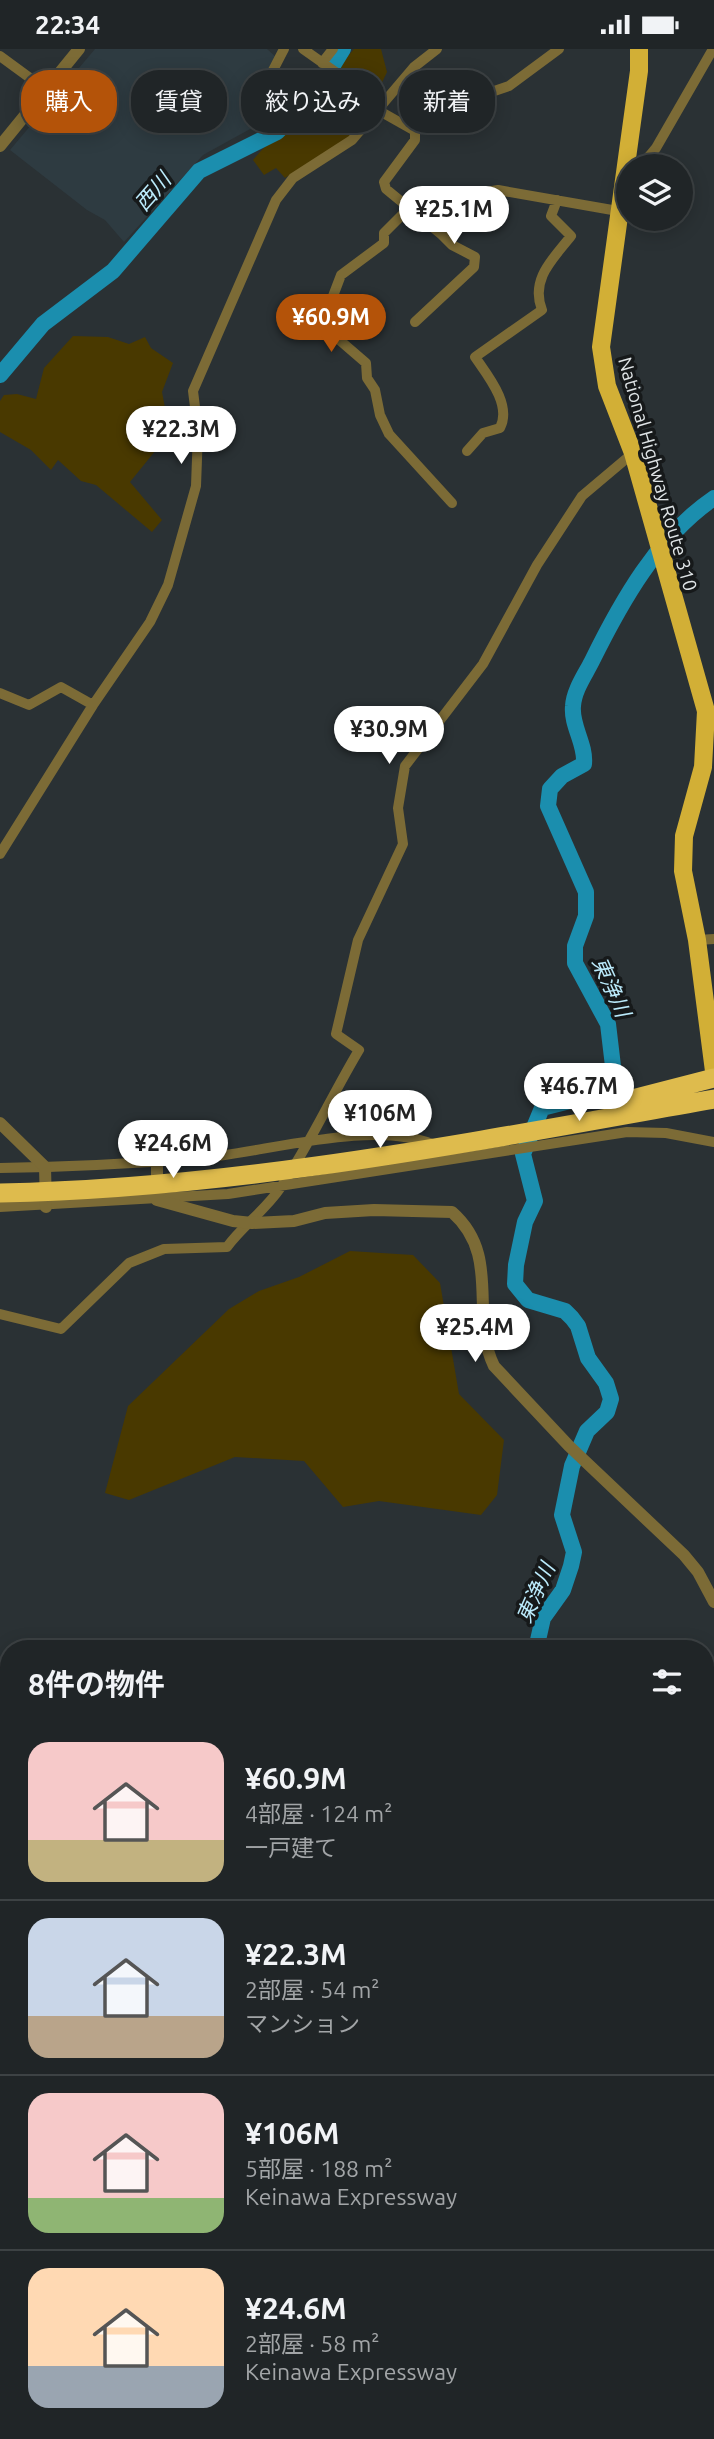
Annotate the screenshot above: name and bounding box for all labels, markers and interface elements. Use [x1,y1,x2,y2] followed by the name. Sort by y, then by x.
[35,10,100,39] text: 22:34
[21,70,117,133] chip: 購入
[131,70,227,133] chip: 賃貸
[241,70,385,133] chip: 絞り込み
[399,70,495,133] chip: 新着
[616,154,693,231] map controls
[616,154,693,231] button: layers
[129,166,176,215] water label: 西川
[397,187,511,246] pin: ¥25.1M
[415,196,493,221] text: ¥25.1M
[274,295,388,354] pin: ¥60.9M
[292,304,370,329] text: ¥60.9M
[614,355,702,593] street label: National Highway Route 310
[124,407,238,466] pin: ¥22.3M
[142,416,220,441] text: ¥22.3M
[332,707,446,766] pin: ¥30.9M
[350,716,428,741] text: ¥30.9M
[588,953,637,1022] water label: 東浄川
[522,1063,636,1123] pin: ¥46.7M
[540,1073,618,1098] text: ¥46.7M
[331,1091,429,1150] pin: ¥106M
[344,1100,416,1125] text: ¥106M
[116,1121,230,1180] pin: ¥24.6M
[134,1130,212,1155] text: ¥24.6M
[418,1305,532,1364] pin: ¥25.4M
[436,1314,514,1339] text: ¥25.4M
[511,1557,560,1626] water label: 東浄川
[648,1663,686,1701] icon: filters
[28,1667,165,1701] text: 8件の物件
[245,1761,347,1795] text: ¥60.9M
[84,1770,168,1854] icon: home
[245,1801,392,1826] text: 4部屋 · 124 m²
[245,1835,337,1860] text: 一戸建て
[245,1937,347,1971] text: ¥22.3M
[84,1946,168,2030] icon: home
[245,1977,379,2002] text: 2部屋 · 54 m²
[245,2011,360,2036] text: マンション
[245,2116,339,2150] text: ¥106M
[84,2121,168,2205] icon: home
[245,2156,392,2181] text: 5部屋 · 188 m²
[245,2184,457,2209] text: Keinawa Expressway
[245,2291,347,2325] text: ¥24.6M
[84,2296,168,2380] icon: home
[245,2331,379,2356] text: 2部屋 · 58 m²
[245,2359,457,2384] text: Keinawa Expressway

